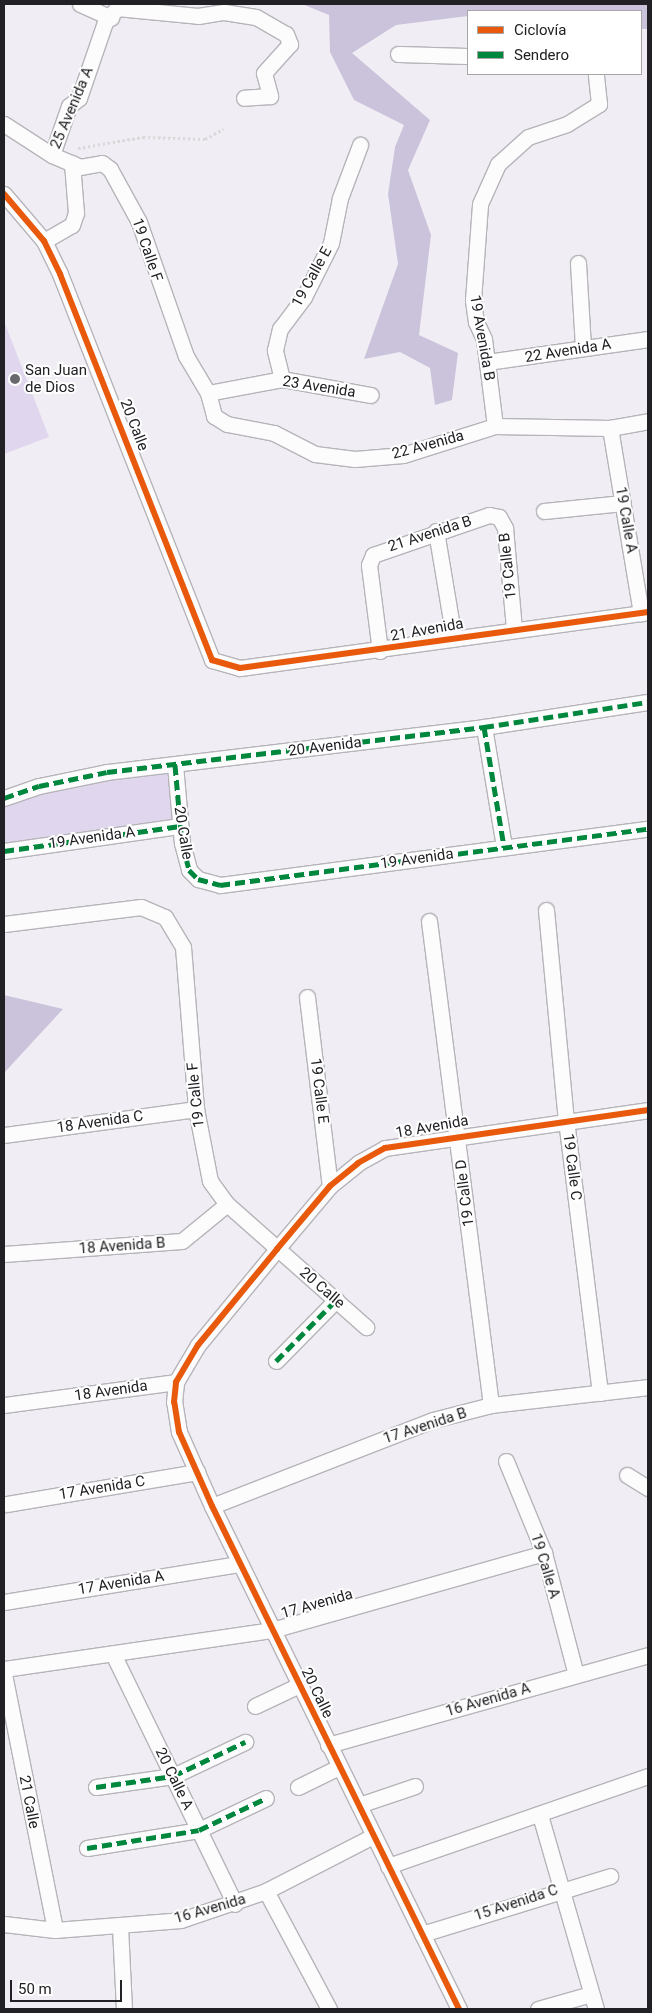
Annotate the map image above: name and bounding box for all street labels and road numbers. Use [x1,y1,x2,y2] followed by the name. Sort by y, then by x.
[47,64,97,152] street label: 25 Avenida A
[128,216,166,284] street label: 19 Calle F
[288,244,336,310] street label: 19 Calle E
[466,294,498,382] street label: 19 Avenida B
[524,335,612,367] street label: 22 Avenida A
[281,372,357,402] street label: 23 Avenida
[116,397,152,453] street label: 20 Calle
[390,427,466,463] street label: 22 Avenida
[611,485,641,555] street label: 19 Calle A
[386,512,474,556] street label: 21 Avenida B
[496,532,520,600] street label: 19 Calle B
[389,615,465,645] street label: 21 Avenida
[287,734,363,760] street label: 20 Avenida
[170,805,196,861] street label: 20 Calle
[48,823,136,853] street label: 19 Avenida A
[379,845,455,873] street label: 19 Avenida
[306,1057,332,1125] street label: 19 Calle E
[184,1061,208,1129] street label: 19 Calle F
[56,1107,144,1137] street label: 18 Avenida C
[394,1112,470,1142] street label: 18 Avenida
[559,1133,585,1201] street label: 19 Calle C
[452,1158,478,1228] street label: 19 Calle D
[78,1234,166,1258] street label: 18 Avenida B
[296,1264,348,1312] street label: 20 Calle
[73,1377,149,1405] street label: 18 Avenida
[381,1404,469,1448] street label: 17 Avenida B
[58,1472,146,1504] street label: 17 Avenida C
[527,1531,563,1601] street label: 19 Calle A
[77,1567,165,1599] street label: 17 Avenida A
[279,1585,355,1623] street label: 17 Avenida
[297,1665,337,1721] street label: 20 Calle
[444,1679,532,1721] street label: 16 Avenida A
[151,1745,197,1813] street label: 20 Calle A
[15,1774,43,1830] street label: 21 Calle
[472,1881,560,1925] street label: 15 Avenida C
[172,1890,248,1928] street label: 16 Avenida

